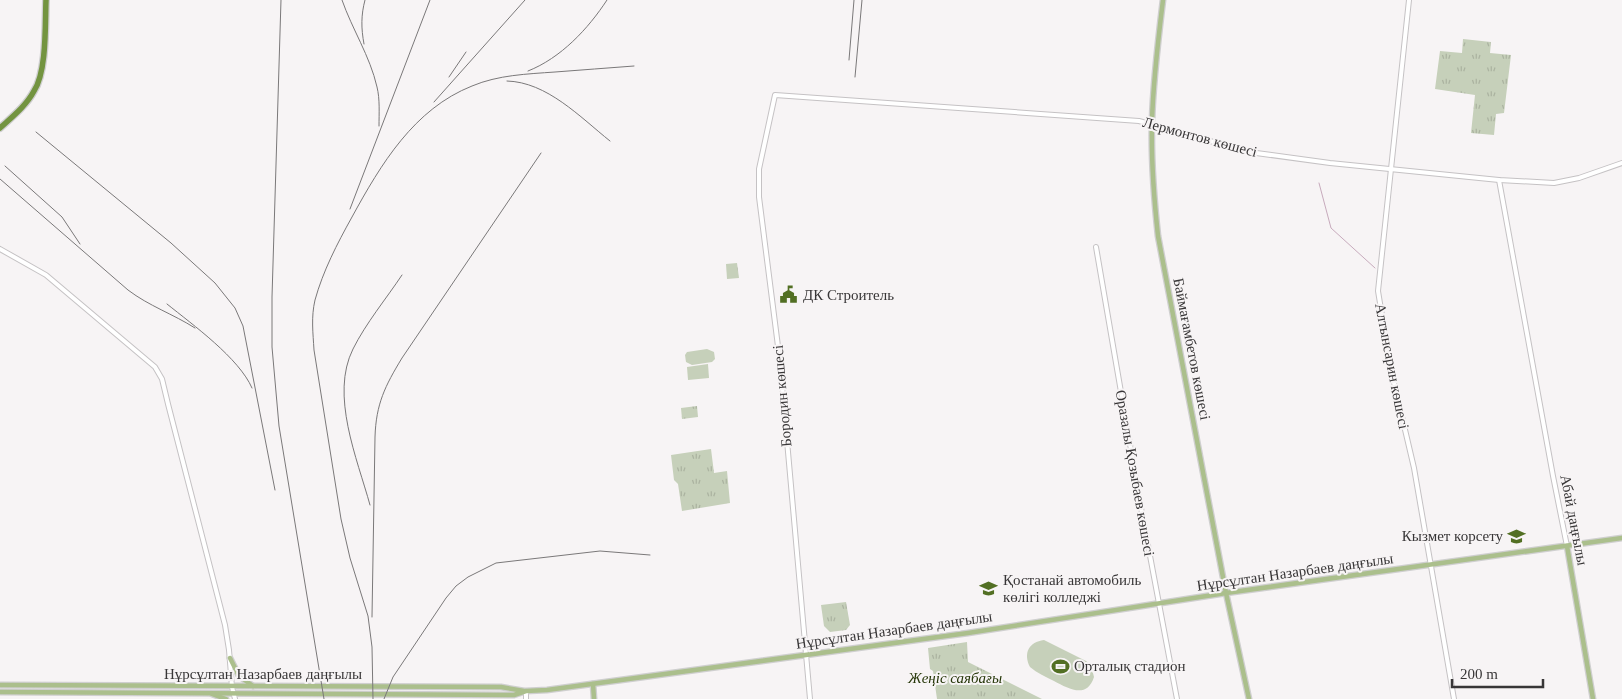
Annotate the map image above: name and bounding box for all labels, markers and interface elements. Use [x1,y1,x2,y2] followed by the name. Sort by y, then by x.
[1141,114,1259,160] street label: Лермонтов көшесі
[1170,276,1214,422] street label: Баймағамбетов көшесі
[779,285,799,305] public building icon: ДК Строитель
[803,287,894,303] place label: ДК Строитель
[1372,302,1412,430] street label: Алтынсарин көшесі
[770,344,794,448] street label: Бородин көшесі
[1112,389,1158,557] street label: Оразалы Қозыбаев көшесі
[1557,473,1591,567] street label: Абай даңғылы
[1507,526,1527,546] school or university icon: Кызмет корсету
[1402,528,1503,544] place label: Кызмет корсету
[1196,550,1394,594] street label: Нұрсұлтан Назарбаев даңғылы
[1003,572,1141,605] place label: Қостанай автомобиль көлігі колледжі
[979,579,999,599] school or university icon: Қостанай автомобиль көлігі колледжі
[795,608,993,652] street label: Нұрсұлтан Назарбаев даңғылы
[1050,656,1070,676] sports icon: Орталық стадион
[1452,656,1543,688] scale bar
[1074,658,1186,674] place label: Орталық стадион
[164,666,362,682] street label: Нұрсұлтан Назарбаев даңғылы
[1460,666,1498,682] text: 200 m
[907,670,1002,686] park label: Жеңіс саябағы

